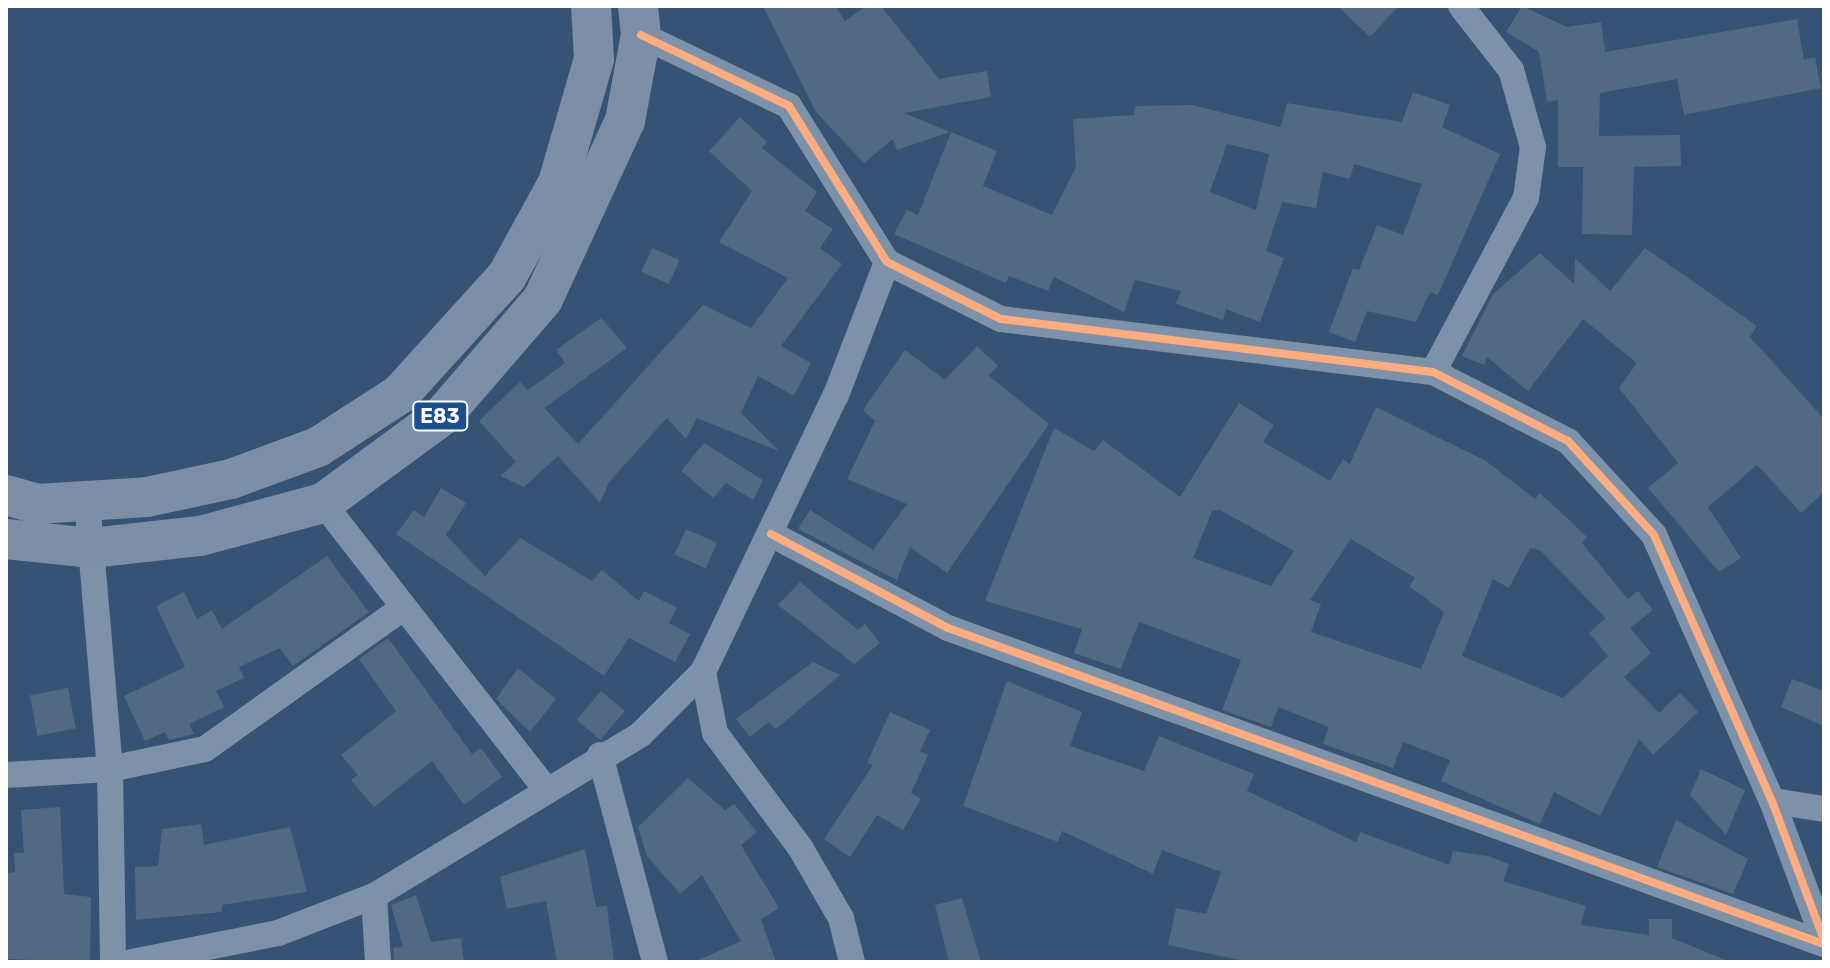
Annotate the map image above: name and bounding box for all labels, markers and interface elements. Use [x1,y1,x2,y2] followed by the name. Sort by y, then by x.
[412,400,468,432] road number: E83

